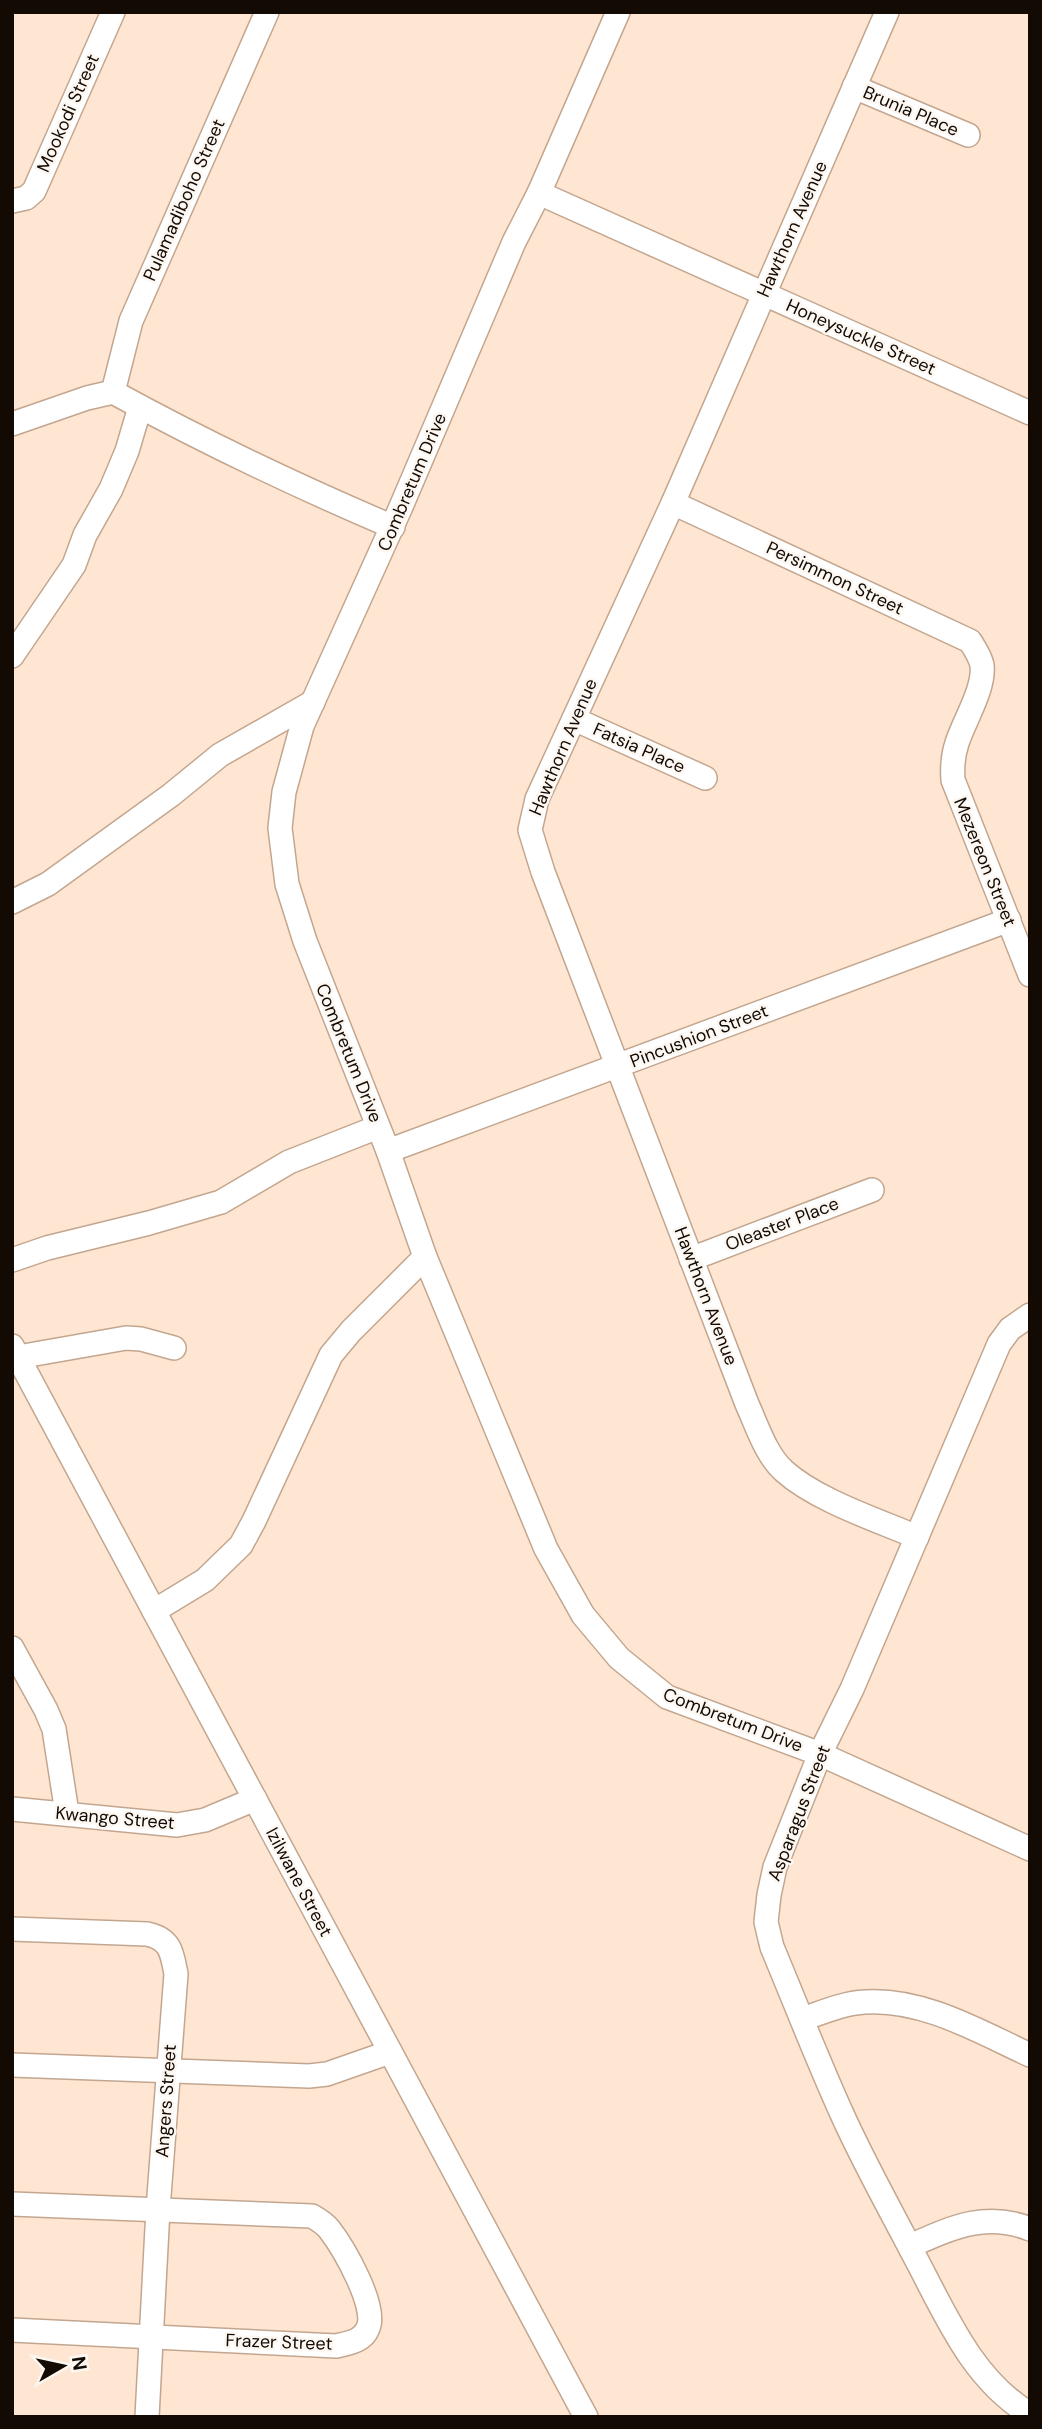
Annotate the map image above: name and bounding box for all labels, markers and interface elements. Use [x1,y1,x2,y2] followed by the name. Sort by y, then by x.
[31,50,105,176] street label: Mookodi Street
[859,80,963,142] street label: Brunia Place
[137,115,231,285] street label: Pulamadiboho Street
[751,157,833,301] street label: Hawthorn Avenue
[782,293,940,381] street label: Honeysuckle Street
[372,409,452,555] street label: Combretum Drive
[762,536,908,620] street label: Persimmon Street
[523,675,603,819] street label: Hawthorn Avenue
[589,717,689,779] street label: Fatsia Place
[948,794,1022,930] street label: Mezereon Street
[310,980,388,1126] street label: Combretum Drive
[626,999,772,1073] street label: Pincushion Street
[722,1191,842,1257] street label: Oleaster Place
[669,1223,743,1369] street label: Hawthorn Avenue
[660,1682,806,1758] street label: Combretum Drive
[762,1742,836,1884] street label: Asparagus Street
[54,1801,176,1835] street label: Kwango Street
[260,1823,338,1941] street label: Izilwane Street
[150,2043,182,2159] street label: Angers Street
[225,2328,333,2356] street label: Frazer Street
[28,2331,98,2401] north arrow
[66,2355,93,2372] text: N

